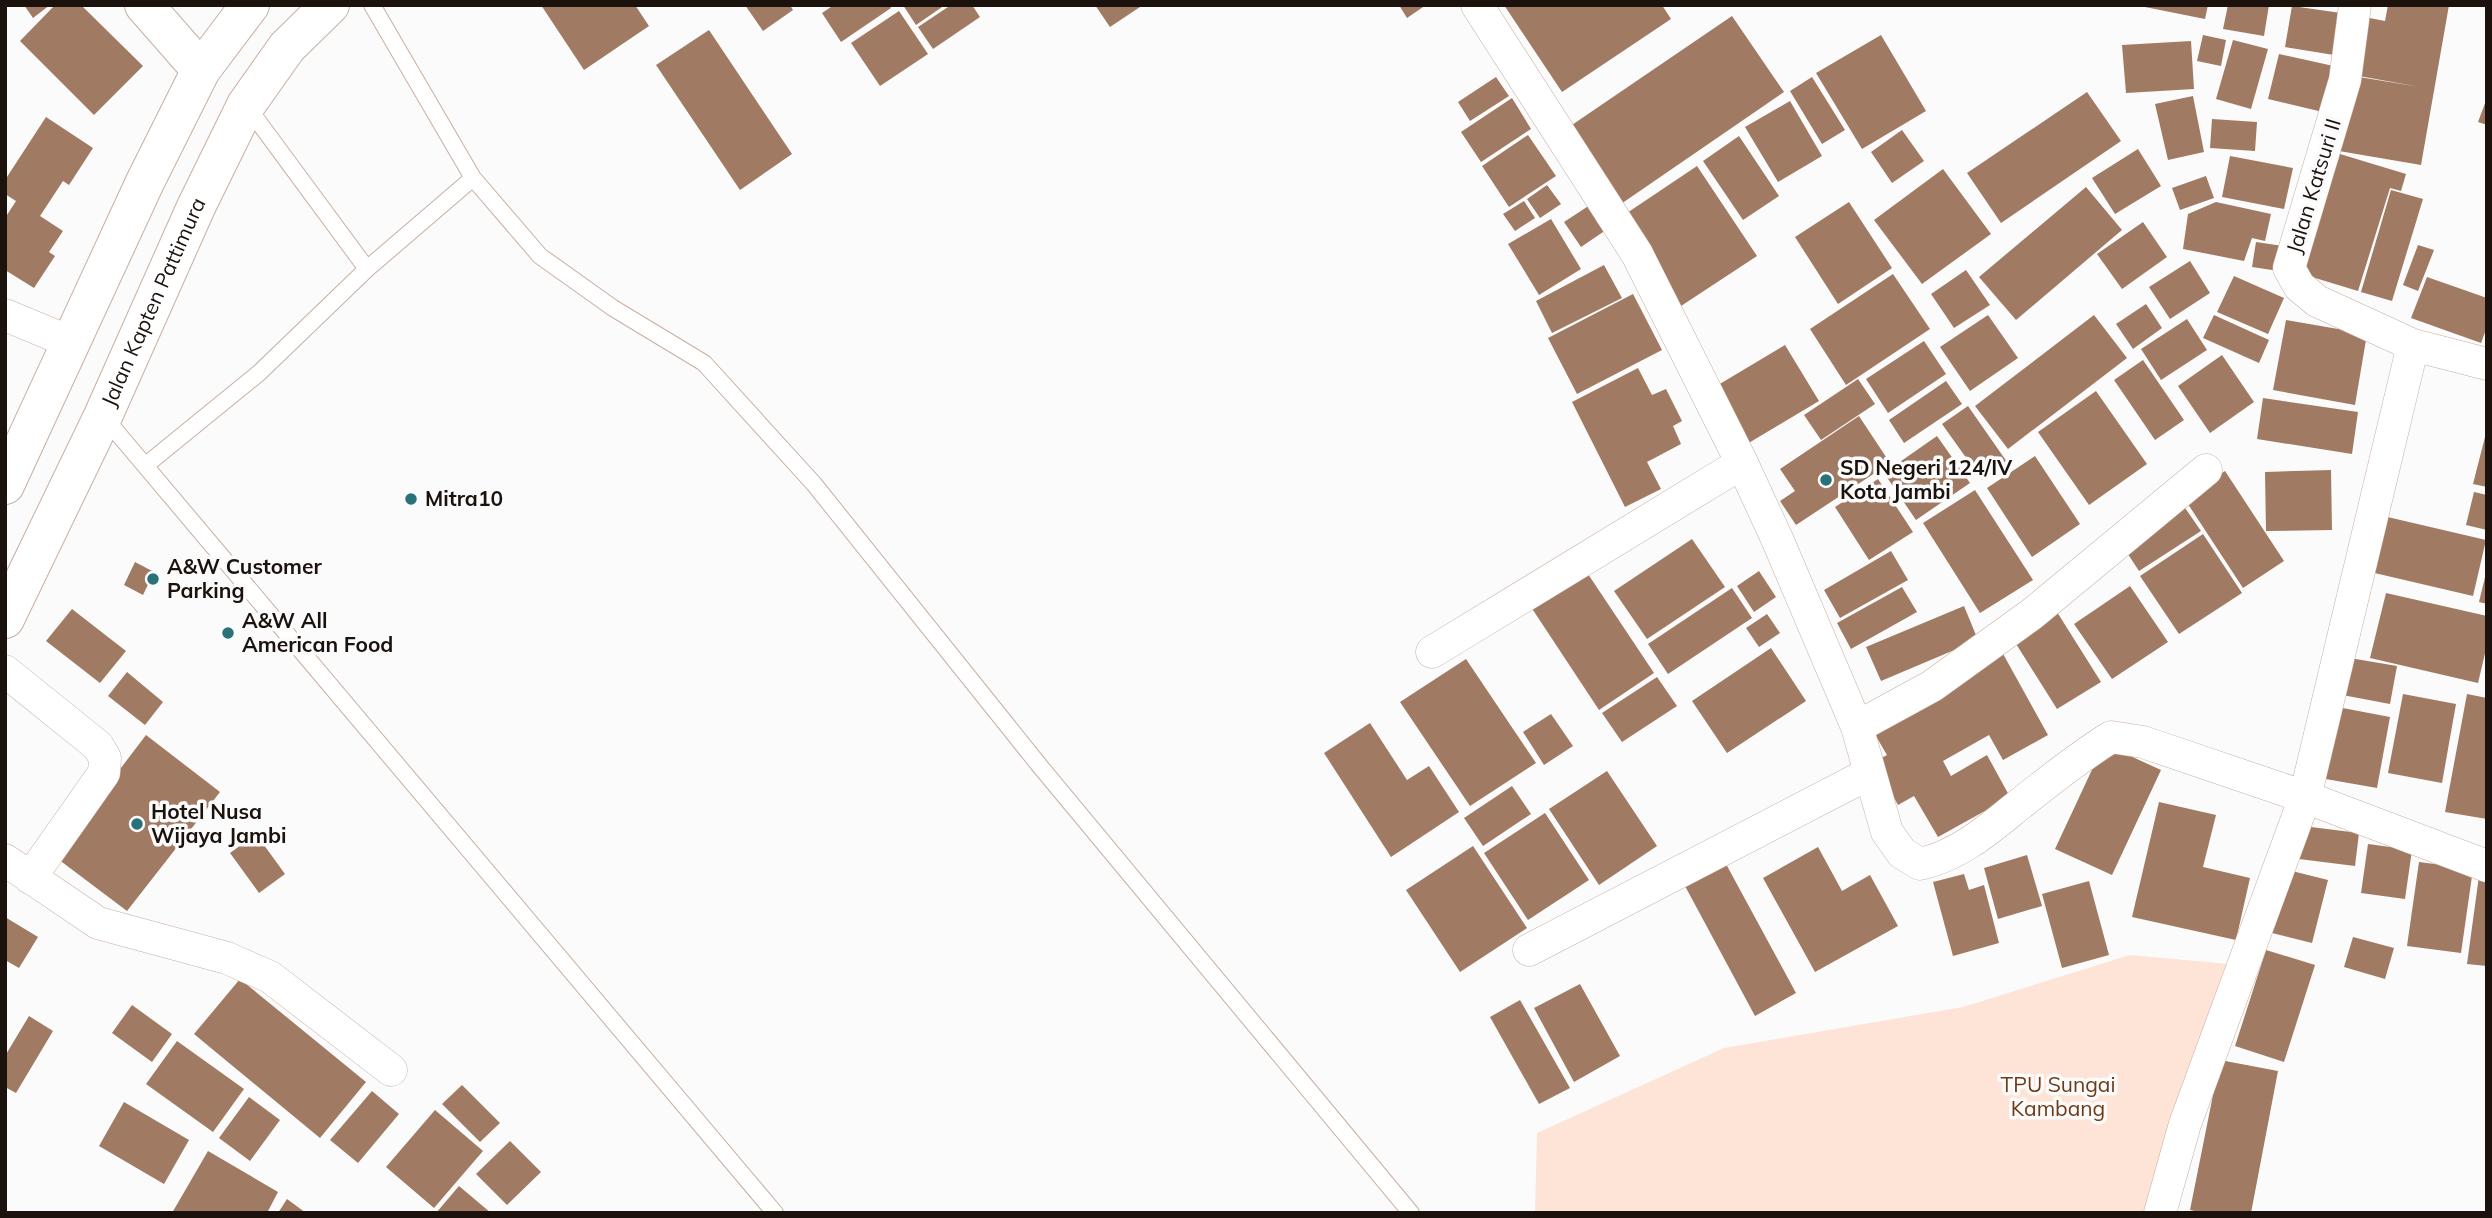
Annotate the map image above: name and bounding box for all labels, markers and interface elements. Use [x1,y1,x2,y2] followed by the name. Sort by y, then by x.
[2280,115,2346,256] street label: Jalan Katsuri II
[95,193,211,410] street label: Jalan Kapten Pattimura
[1840,454,2013,504] place label: SD Negeri 124/IV Kota Jambi
[1818,472,1834,488] marker: SD Negeri 124/IV Kota Jambi
[425,485,503,511] place label: Mitra10
[403,491,419,507] marker: Mitra10
[167,553,322,603] place label: A&W Customer Parking
[145,571,161,587] marker: A&W Customer Parking
[242,607,393,657] place label: A&W All American Food
[220,625,236,641] marker: A&W All American Food
[151,798,286,848] place label: Hotel Nusa Wijaya Jambi
[129,816,145,832] marker: Hotel Nusa Wijaya Jambi
[2001,1071,2115,1121] park label: TPU Sungai Kambang

